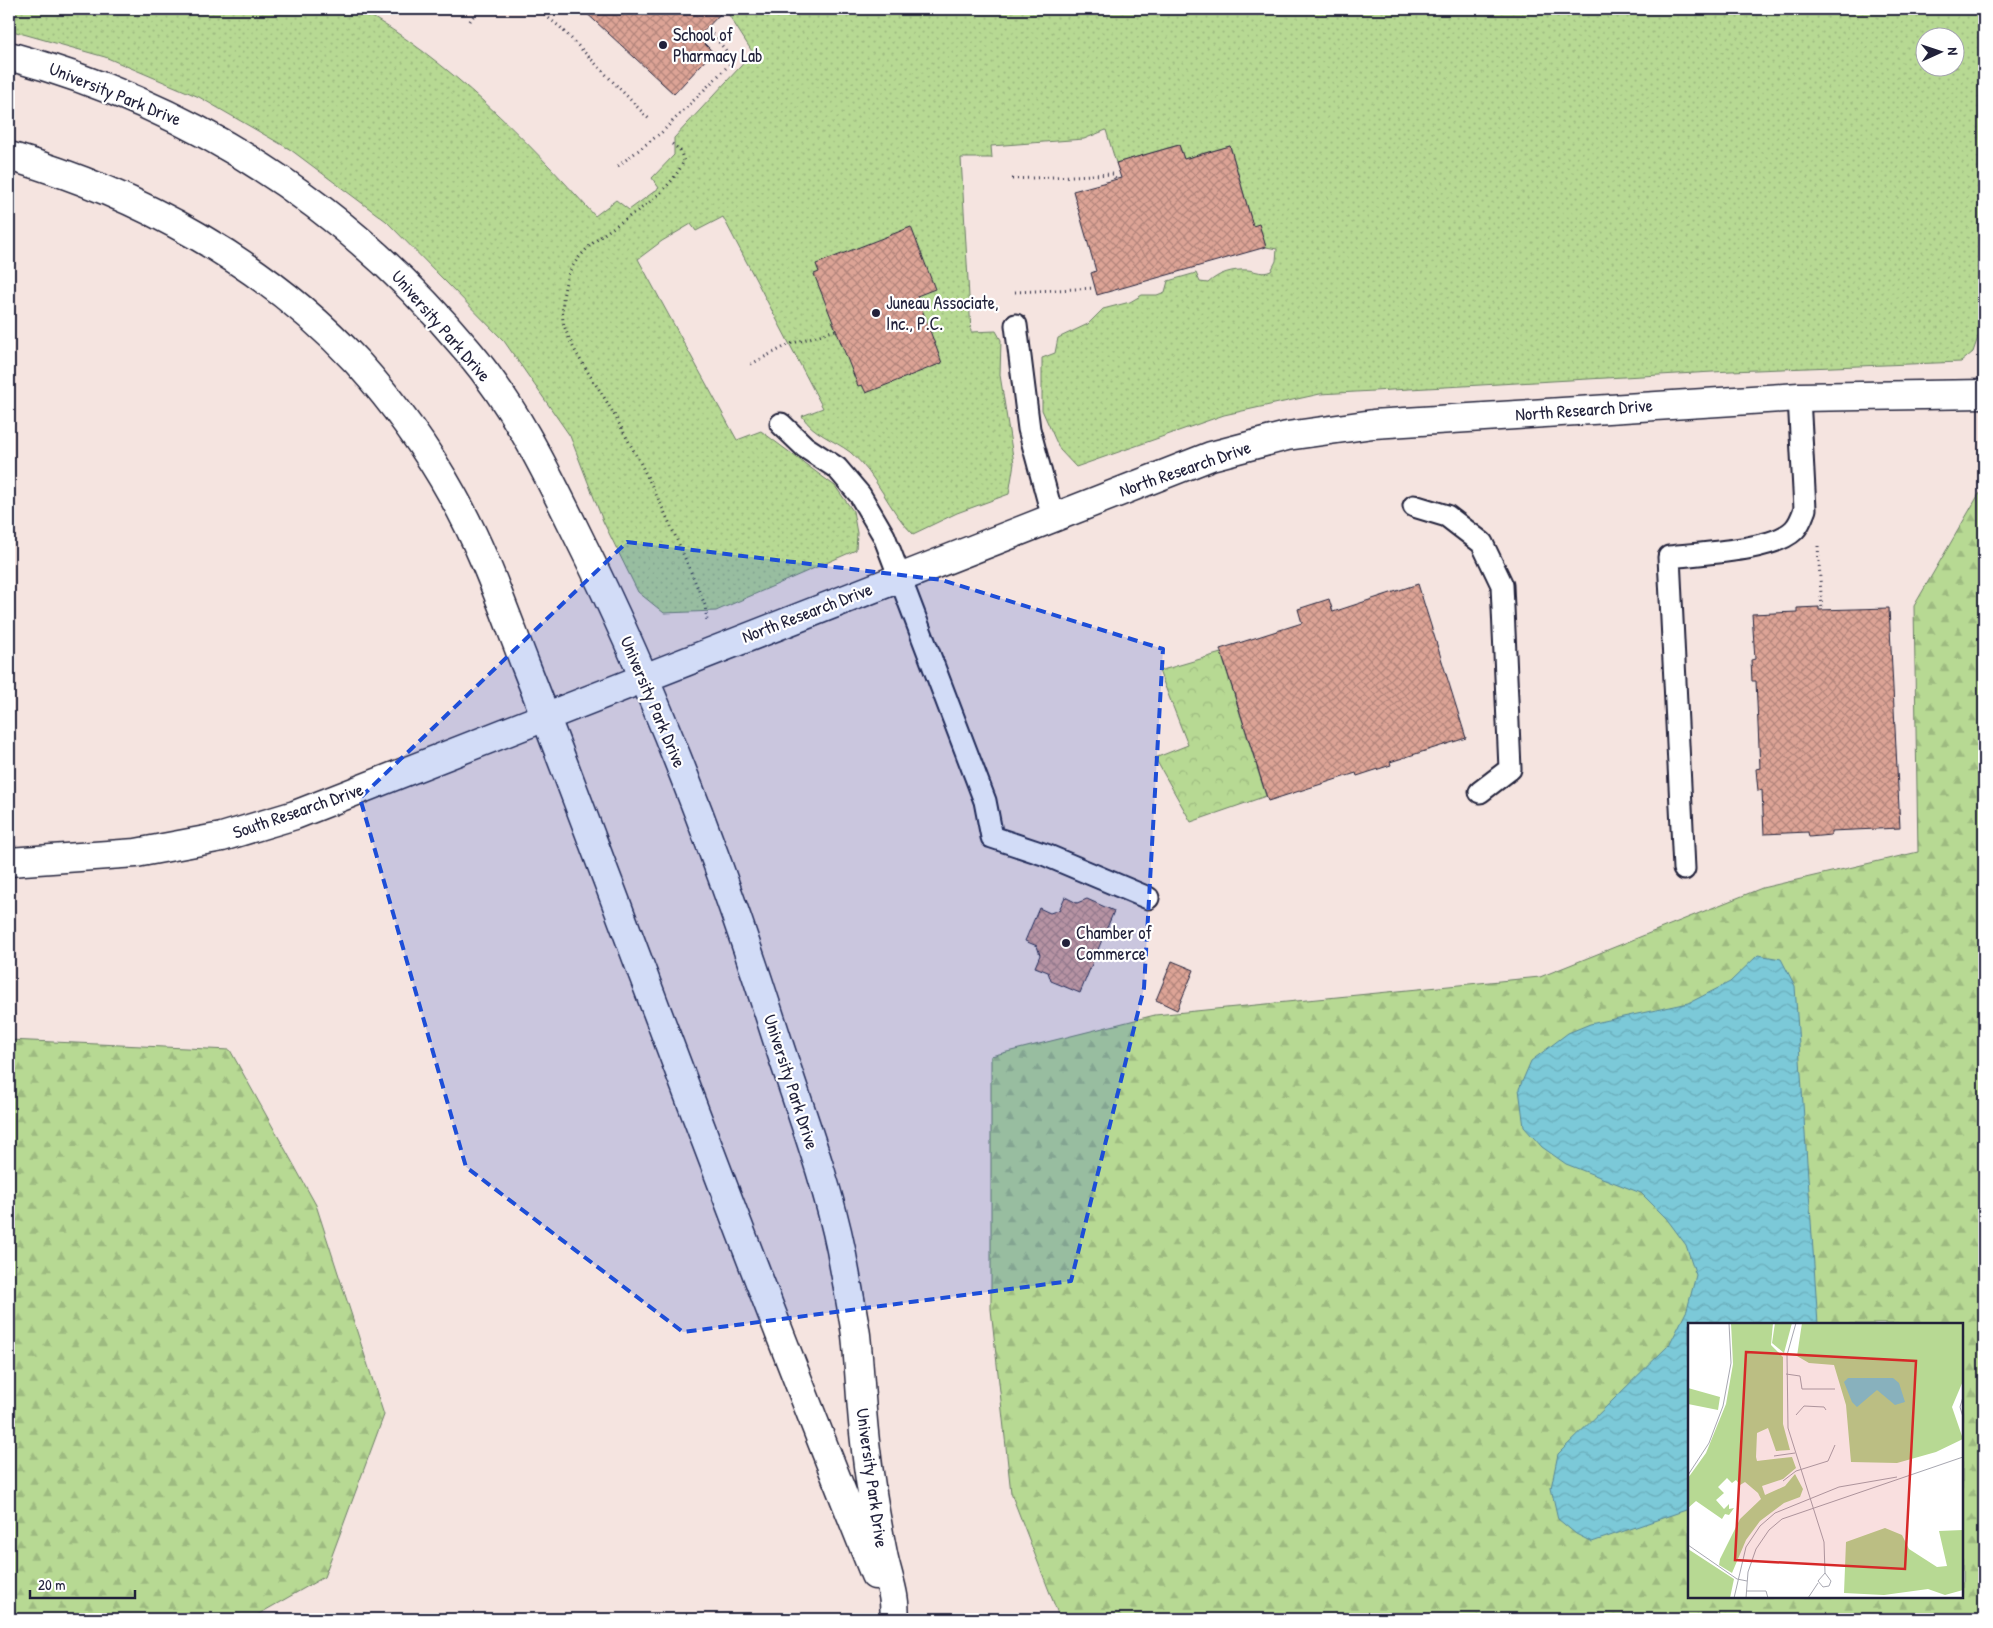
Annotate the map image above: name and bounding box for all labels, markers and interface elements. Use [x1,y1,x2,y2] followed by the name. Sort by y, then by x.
[673,22,762,68] place label: School of Pharmacy Lab
[1916,28,1966,78] north arrow
[657,39,669,51] marker: School of Pharmacy Lab
[1944,47,1963,56] text: N
[45,56,185,131] street label: University Park Drive
[386,264,497,387] street label: University Park Drive
[886,290,999,336] place label: Juneau Associate, Inc., P.C.
[870,307,882,319] marker: Juneau Associate, Inc., P.C.
[1514,392,1653,427] street label: North Research Drive
[1116,434,1254,503] street label: North Research Drive
[738,576,876,649] street label: North Research Drive
[615,632,692,771] street label: University Park Drive
[229,776,366,845] street label: South Research Drive
[1076,920,1153,966] place label: Chamber of Commerce
[1060,937,1072,949] marker: Chamber of Commerce
[758,1011,825,1152] street label: University Park Drive
[1688,1323,1963,1598] inset map
[850,1407,895,1549] street label: University Park Drive
[30,1568,135,1600] scale bar
[38,1574,65,1595] text: 20 m

